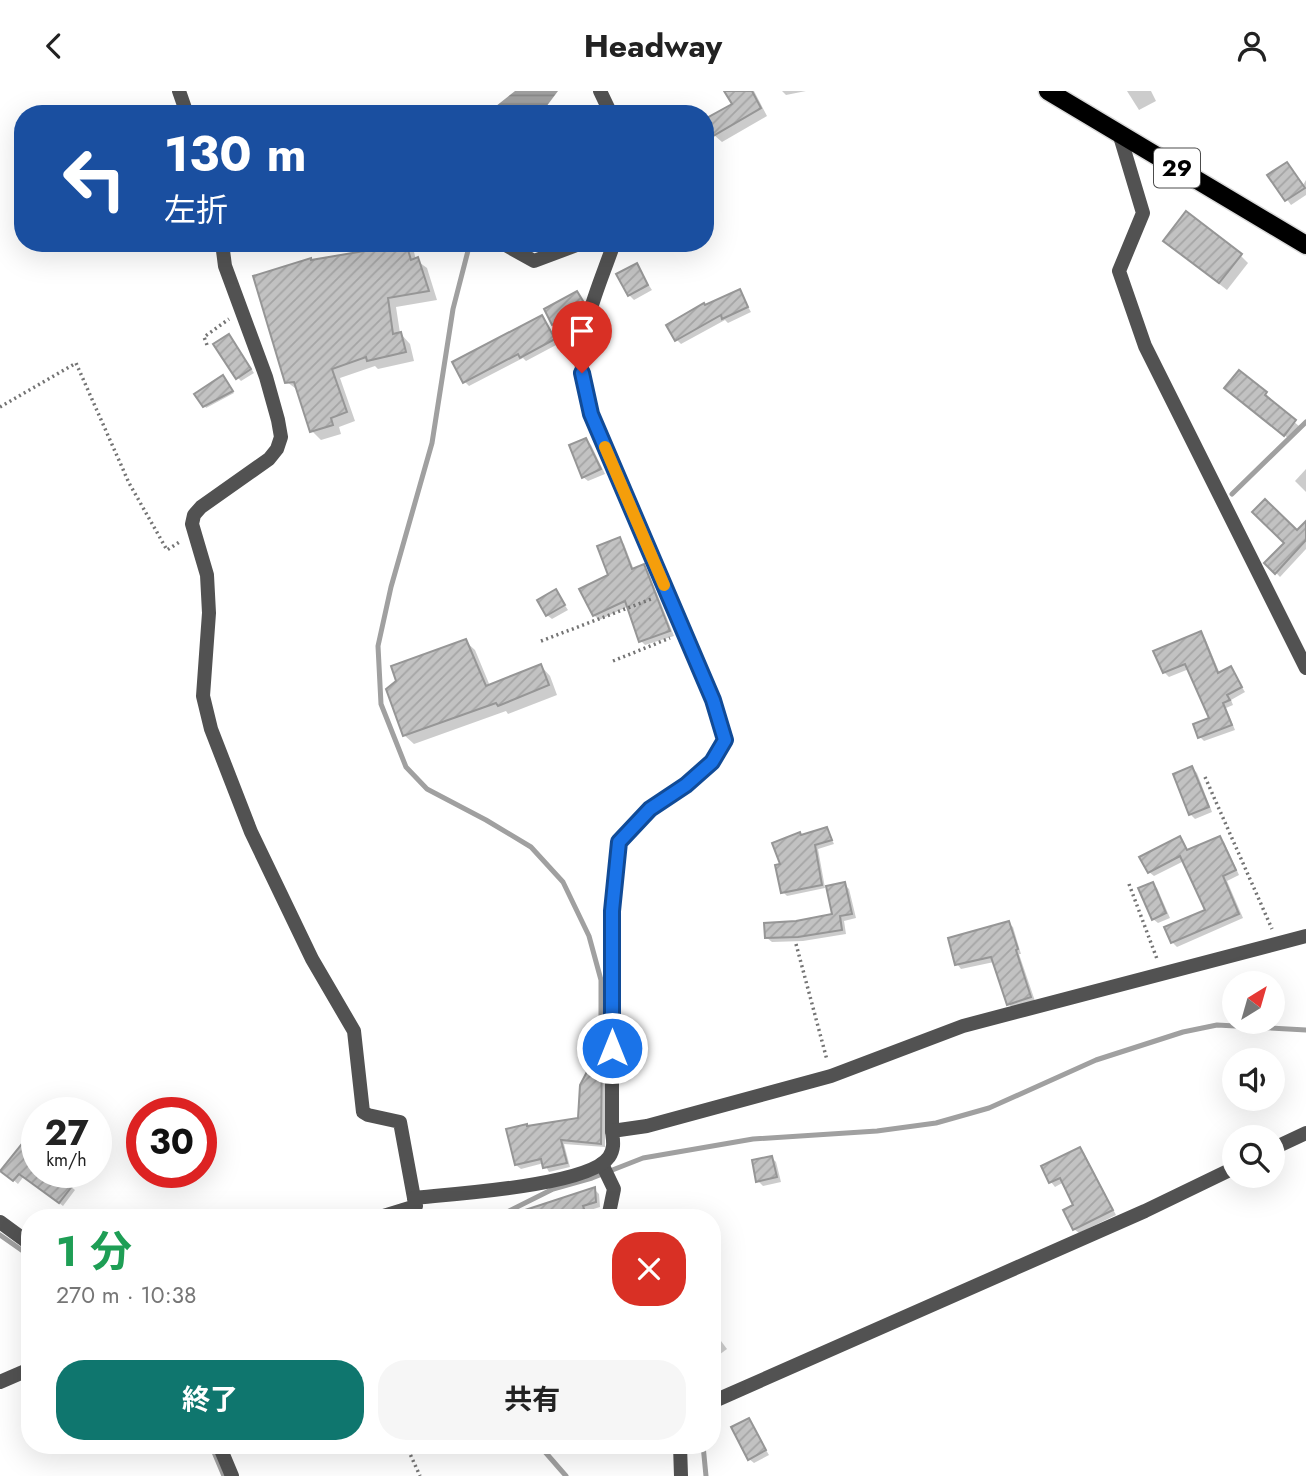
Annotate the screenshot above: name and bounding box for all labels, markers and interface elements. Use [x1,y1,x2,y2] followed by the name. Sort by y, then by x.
[584,23,722,69] text: Headway
[35,27,73,65] icon: back
[1233,27,1271,65] icon: person
[164,119,307,189] text: 130 m
[49,133,140,224] icon: left
[1154,149,1200,187] road number: 29
[164,187,228,233] text: 左折
[552,301,612,373] pin
[563,312,601,350] icon: arrive
[1222,971,1284,1034] north arrow
[1222,971,1285,1188] map controls
[575,1011,649,1085] position arrow
[1222,1048,1285,1111] button: sound
[126,1097,217,1188] speed limit sign: 30
[44,1108,89,1158] text: 27
[1222,1125,1285,1188] button: search
[46,1147,87,1173] text: km/h
[56,1221,132,1282] text: 1 分
[612,1232,686,1306] button: close
[56,1278,197,1312] text: 270 m · 10:38
[56,1360,364,1440] button: 終了
[378,1360,686,1440] button: 共有

